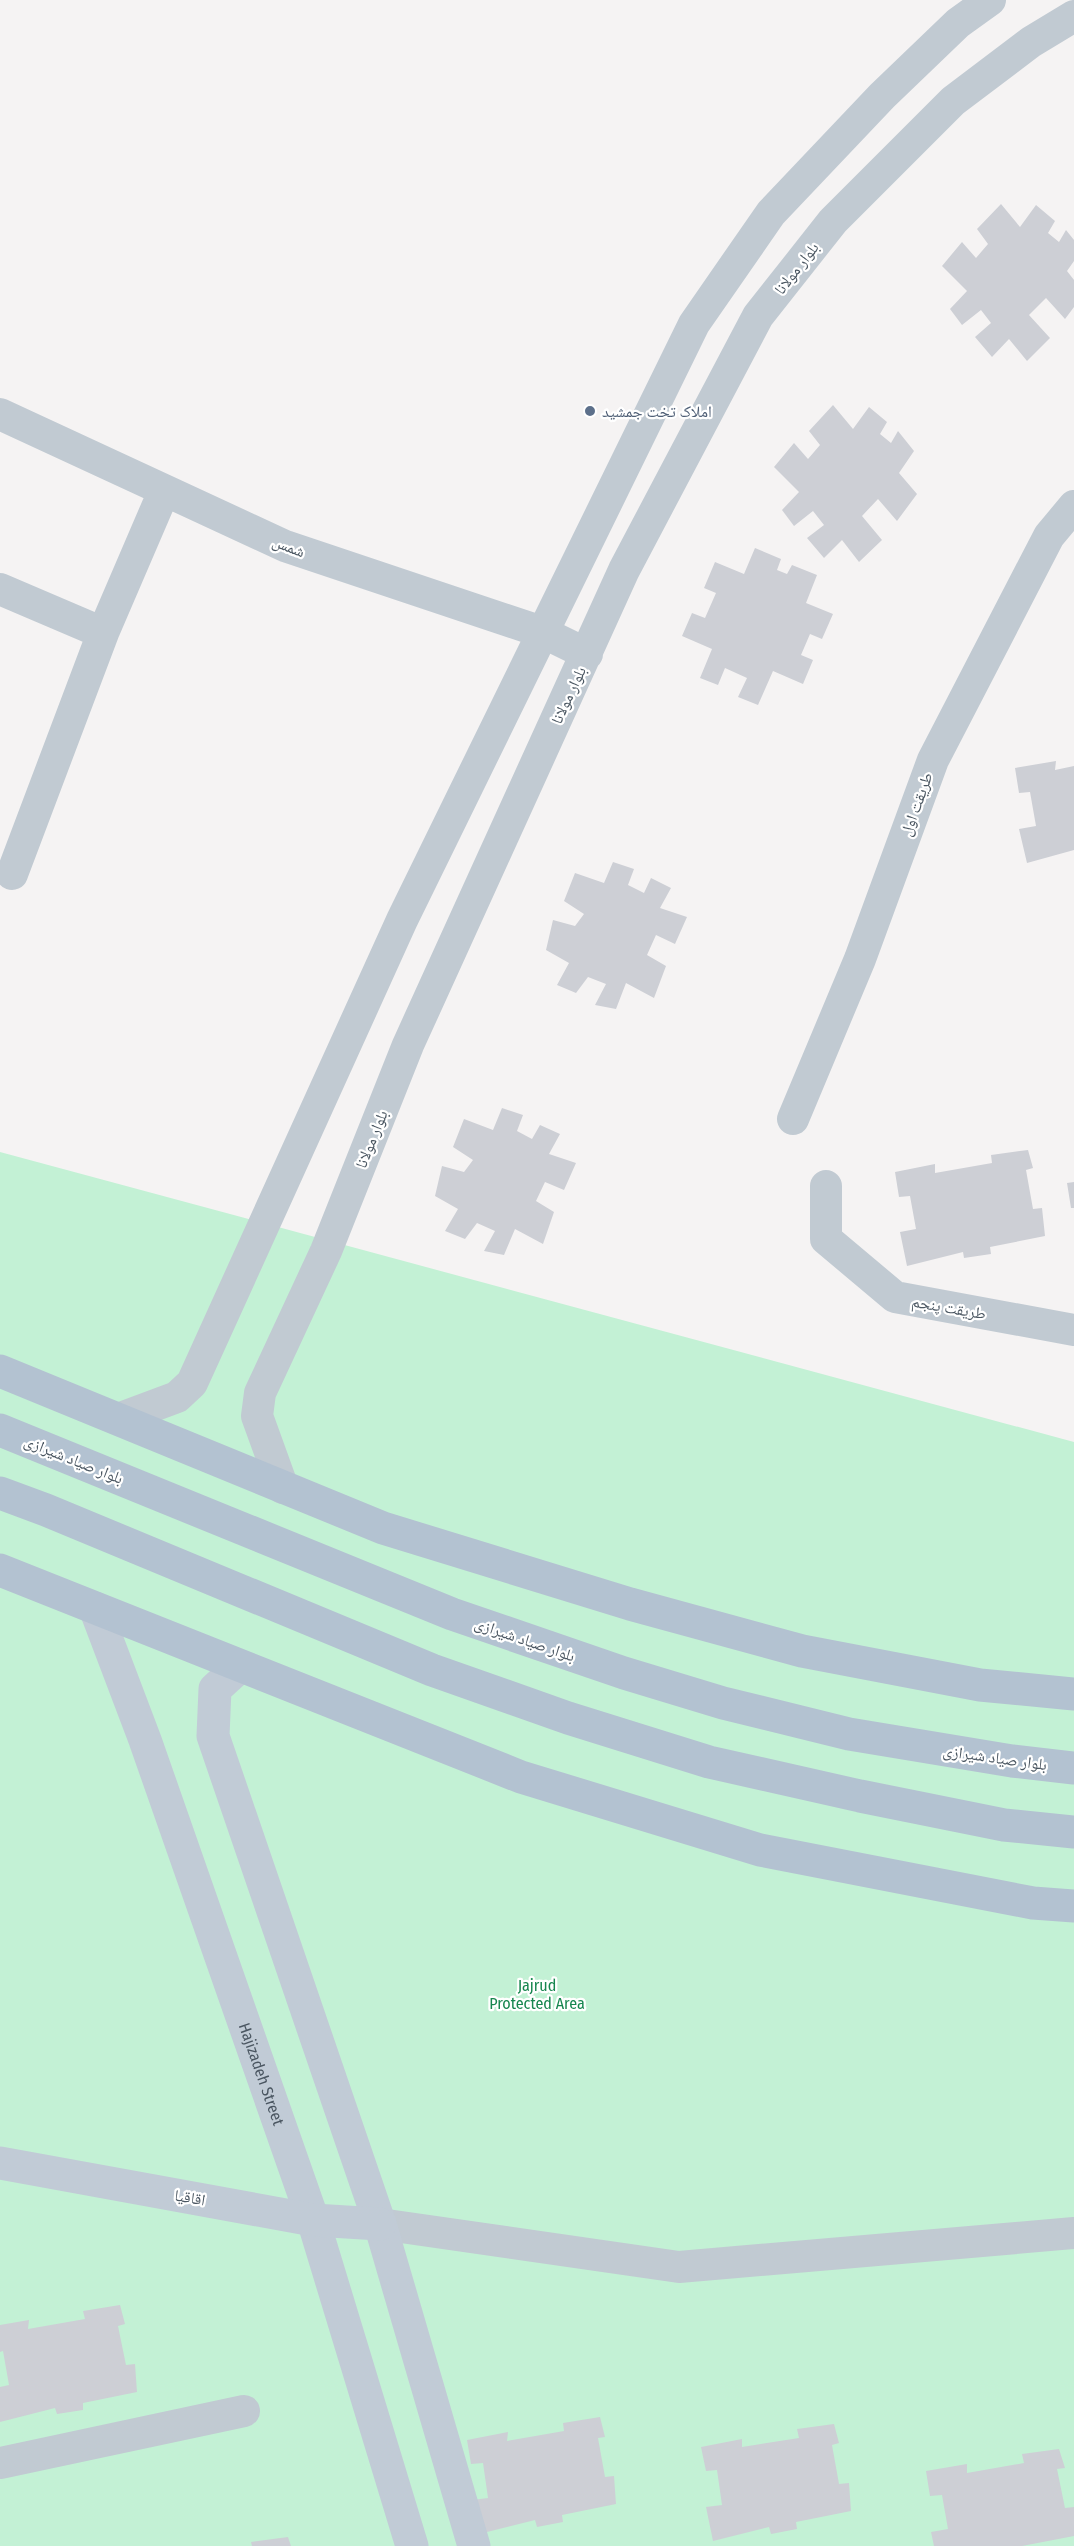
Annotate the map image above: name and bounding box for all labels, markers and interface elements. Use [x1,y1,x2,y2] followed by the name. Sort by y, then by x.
[770,238,823,298] street label: بلوار مولانا
[602,402,712,421] place label: املاک تخت جمشید
[583,404,597,418] marker: املاک تخت جمشید
[269,532,308,562] street label: شمس
[547,664,590,727] street label: بلوار مولانا
[896,770,938,839] street label: طریقت اول
[351,1107,392,1171] street label: بلوار مولانا
[910,1292,987,1324] street label: طریقت پنجم
[21,1431,126,1489] street label: بلوار صیاد شیرازی
[472,1613,578,1666] street label: بلوار صیاد شیرازی
[942,1741,1048,1775] street label: بلوار صیاد شیرازی
[489,1976,585,2013] park label: Jajrud Protected Area
[235,2020,288,2129] street label: Hajizadeh Street
[173,2185,207,2210] street label: اقاقیا

